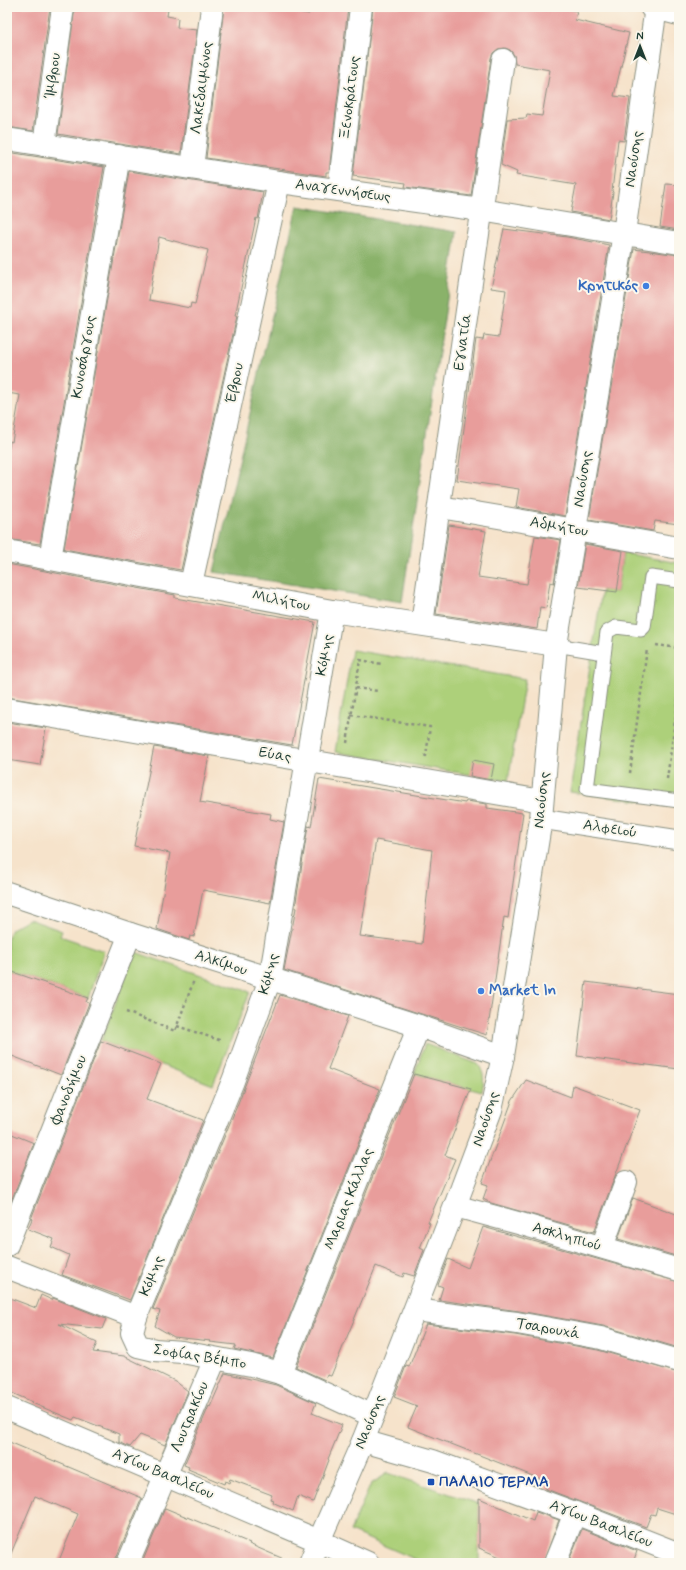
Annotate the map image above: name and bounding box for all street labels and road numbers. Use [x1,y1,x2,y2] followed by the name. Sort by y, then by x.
[186,40,218,135] street label: Λακεδαιμόνος
[40,51,66,100] street label: Ίμβρου
[335,54,365,141] street label: Ξενοκράτους
[620,129,648,189] street label: Ναούσης
[294,174,392,208] street label: Αναγεννήσεως
[449,312,477,372] street label: Εγνατία
[67,313,101,400] street label: Κυνοσάργους
[221,361,249,405] street label: Έβρου
[569,449,597,509] street label: Ναούσης
[528,512,590,542] street label: Αδμήτου
[250,586,312,616] street label: Μιλήτου
[312,632,339,677] street label: Κόμης
[257,742,293,768] street label: Εύας
[529,770,555,829] street label: Ναούσης
[582,815,638,843] street label: Αλφειού
[192,945,250,981] street label: Αλκίμου
[254,951,284,997] street label: Κόμης
[46,1052,92,1129] street label: Φανοδήμου
[468,1088,504,1149] street label: Ναούσης
[319,1145,379,1253] street label: Μαριας Κάλλας
[530,1218,604,1256] street label: Ασκληπιού
[135,1252,169,1299] street label: Κόμης
[515,1314,582,1345] street label: Τσαρουχά
[152,1340,248,1374] street label: Σοφίας Βέμπο
[166,1378,214,1456] street label: Λουτρακίου
[350,1392,390,1452] street label: Ναούσης
[109,1444,217,1505] street label: Αγίου Βασιλείου
[547,1495,656,1553] street label: Αγίου Βασιλείου

